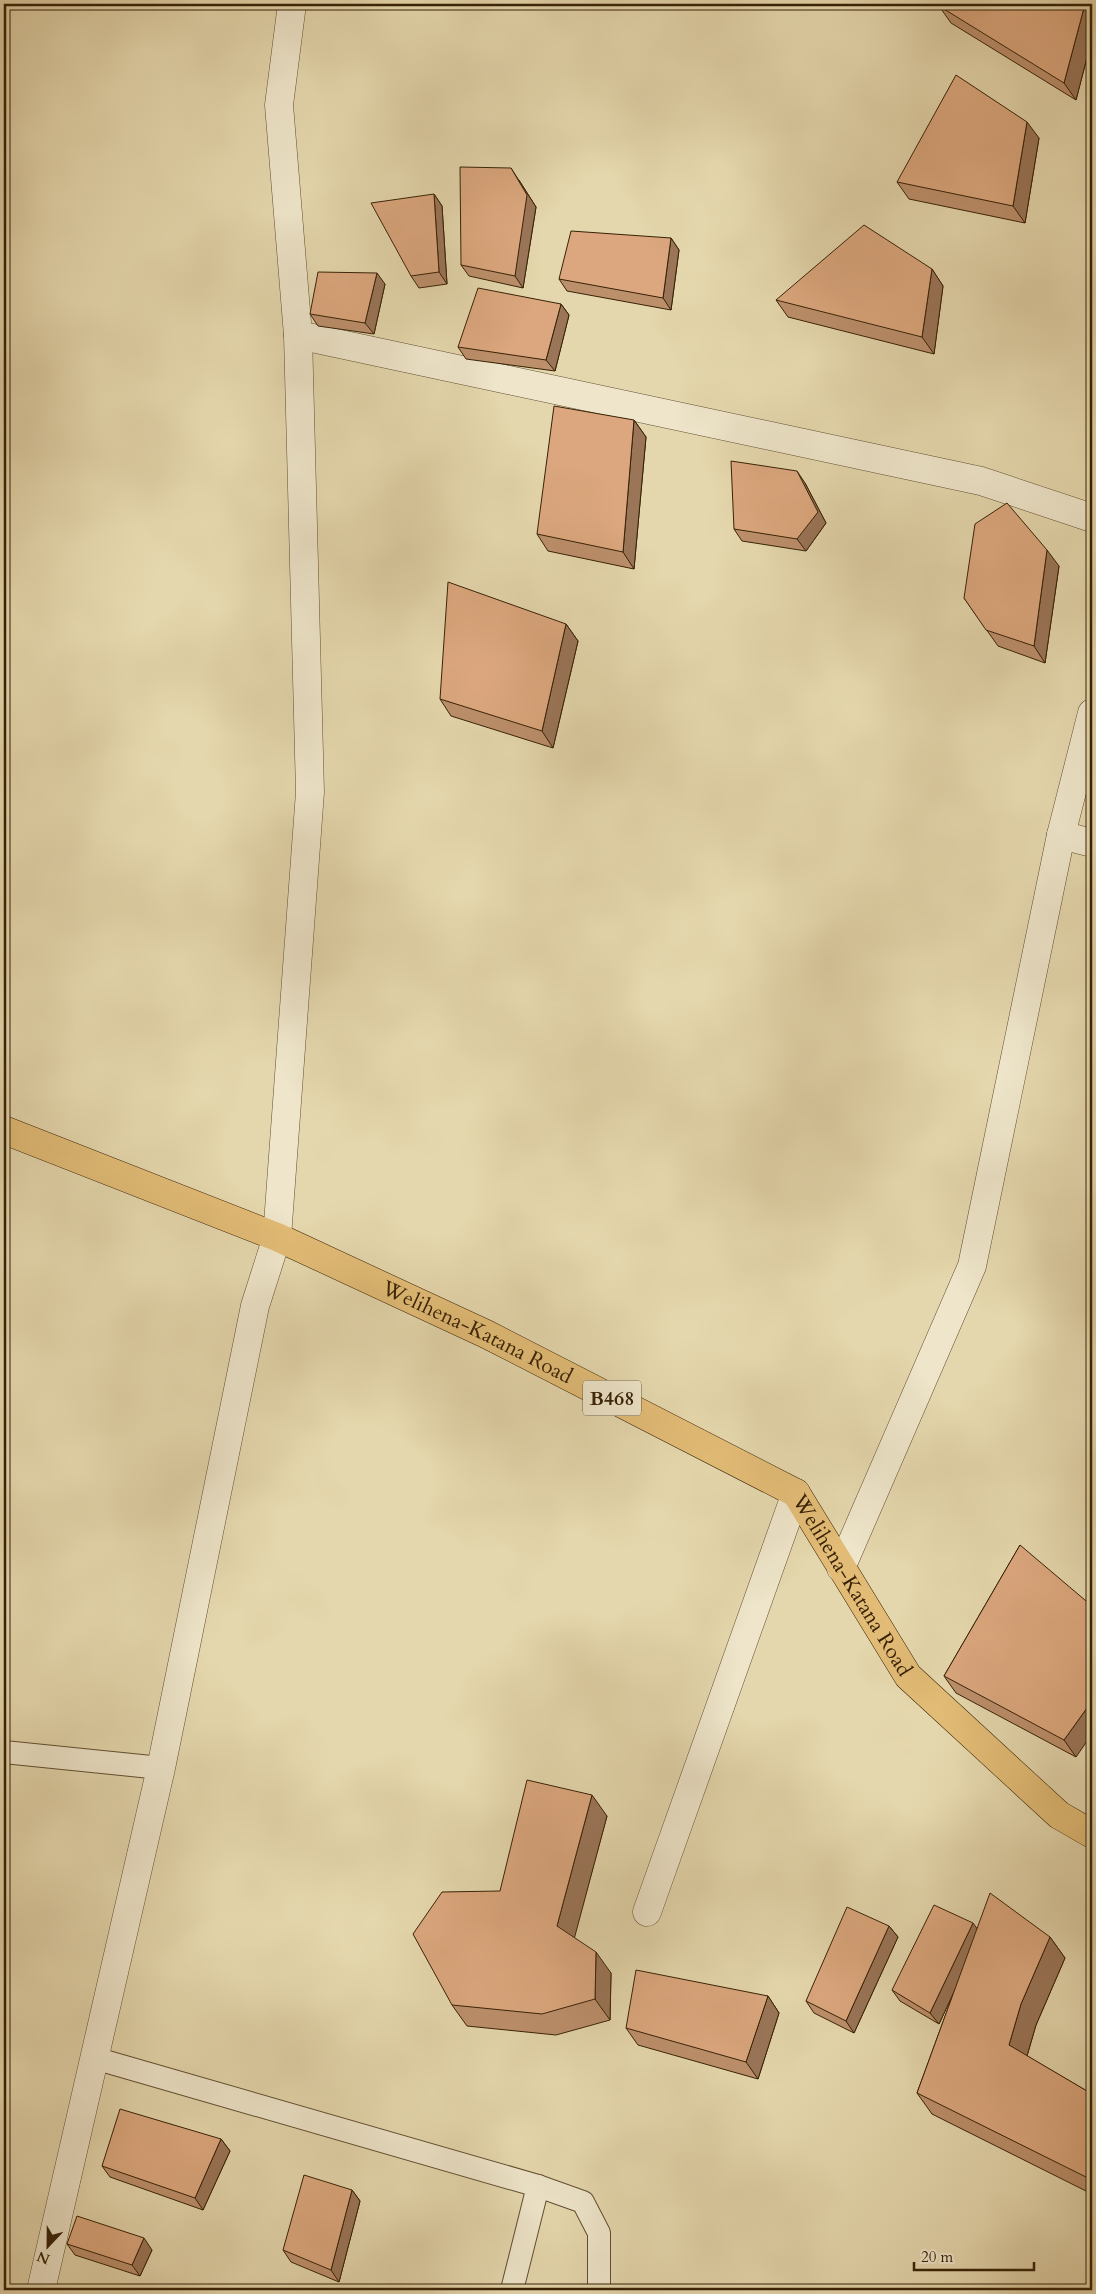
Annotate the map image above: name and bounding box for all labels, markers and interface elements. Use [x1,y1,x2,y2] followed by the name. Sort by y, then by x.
[376,1273,578,1391] street label: Welihena-Katana Road
[583,1380,641,1416] road number: B468
[785,1488,919,1682] street label: Welihena-Katana Road
[22,2222,72,2272] north arrow
[914,2239,1034,2271] scale bar
[34,2247,53,2269] text: N
[921,2247,953,2267] text: 20 m

